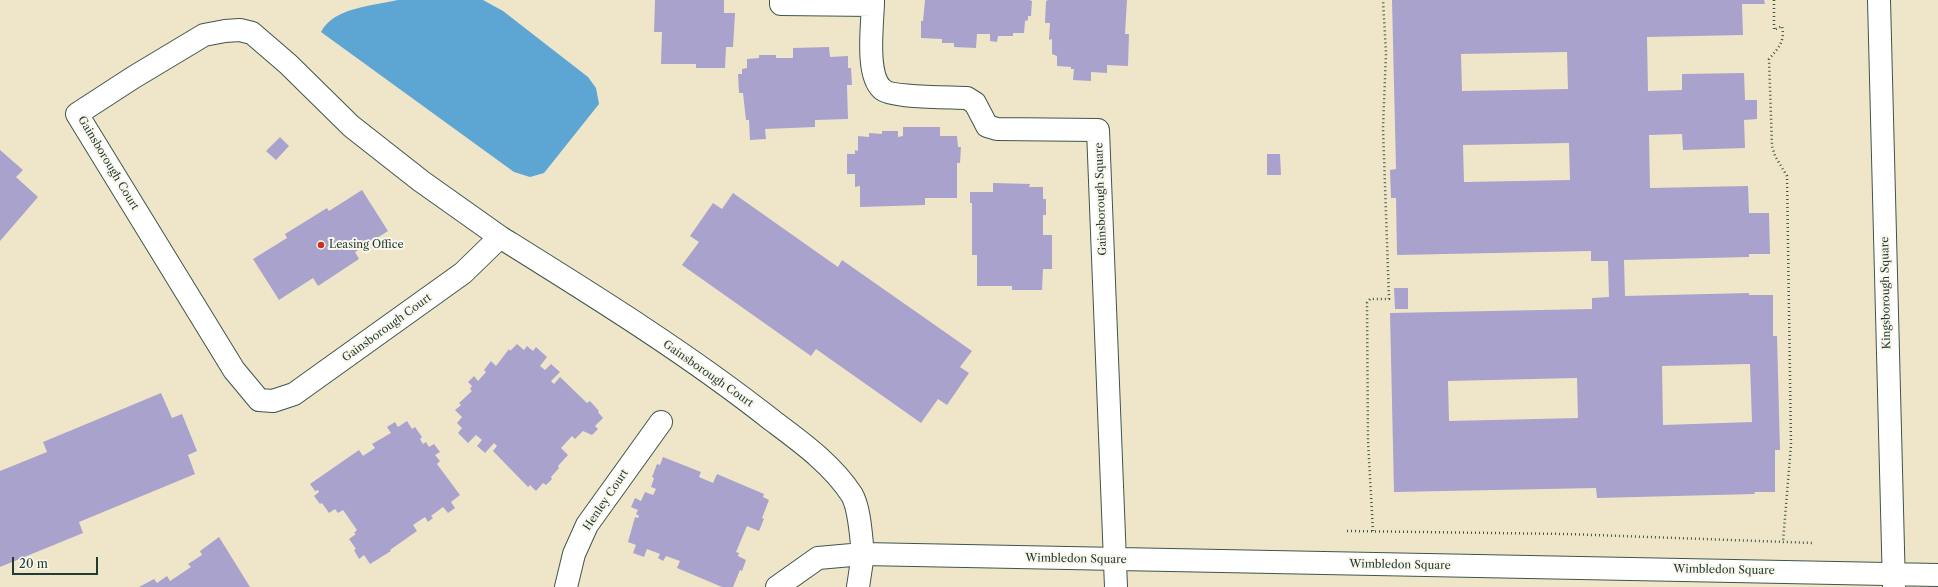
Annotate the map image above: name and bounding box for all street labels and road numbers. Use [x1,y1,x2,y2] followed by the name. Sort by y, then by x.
[75,114,141,212] street label: Gainsborough Court
[1092,142,1110,256] street label: Gainsborough Square
[1878,236,1894,350] street label: Kingsborough Square
[340,291,434,365] street label: Gainsborough Court
[660,338,756,410] street label: Gainsborough Court
[581,467,631,533] street label: Henley Court
[1025,552,1127,566] street label: Wimbledon Square
[1349,558,1451,572] street label: Wimbledon Square
[1673,563,1775,577] street label: Wimbledon Square

